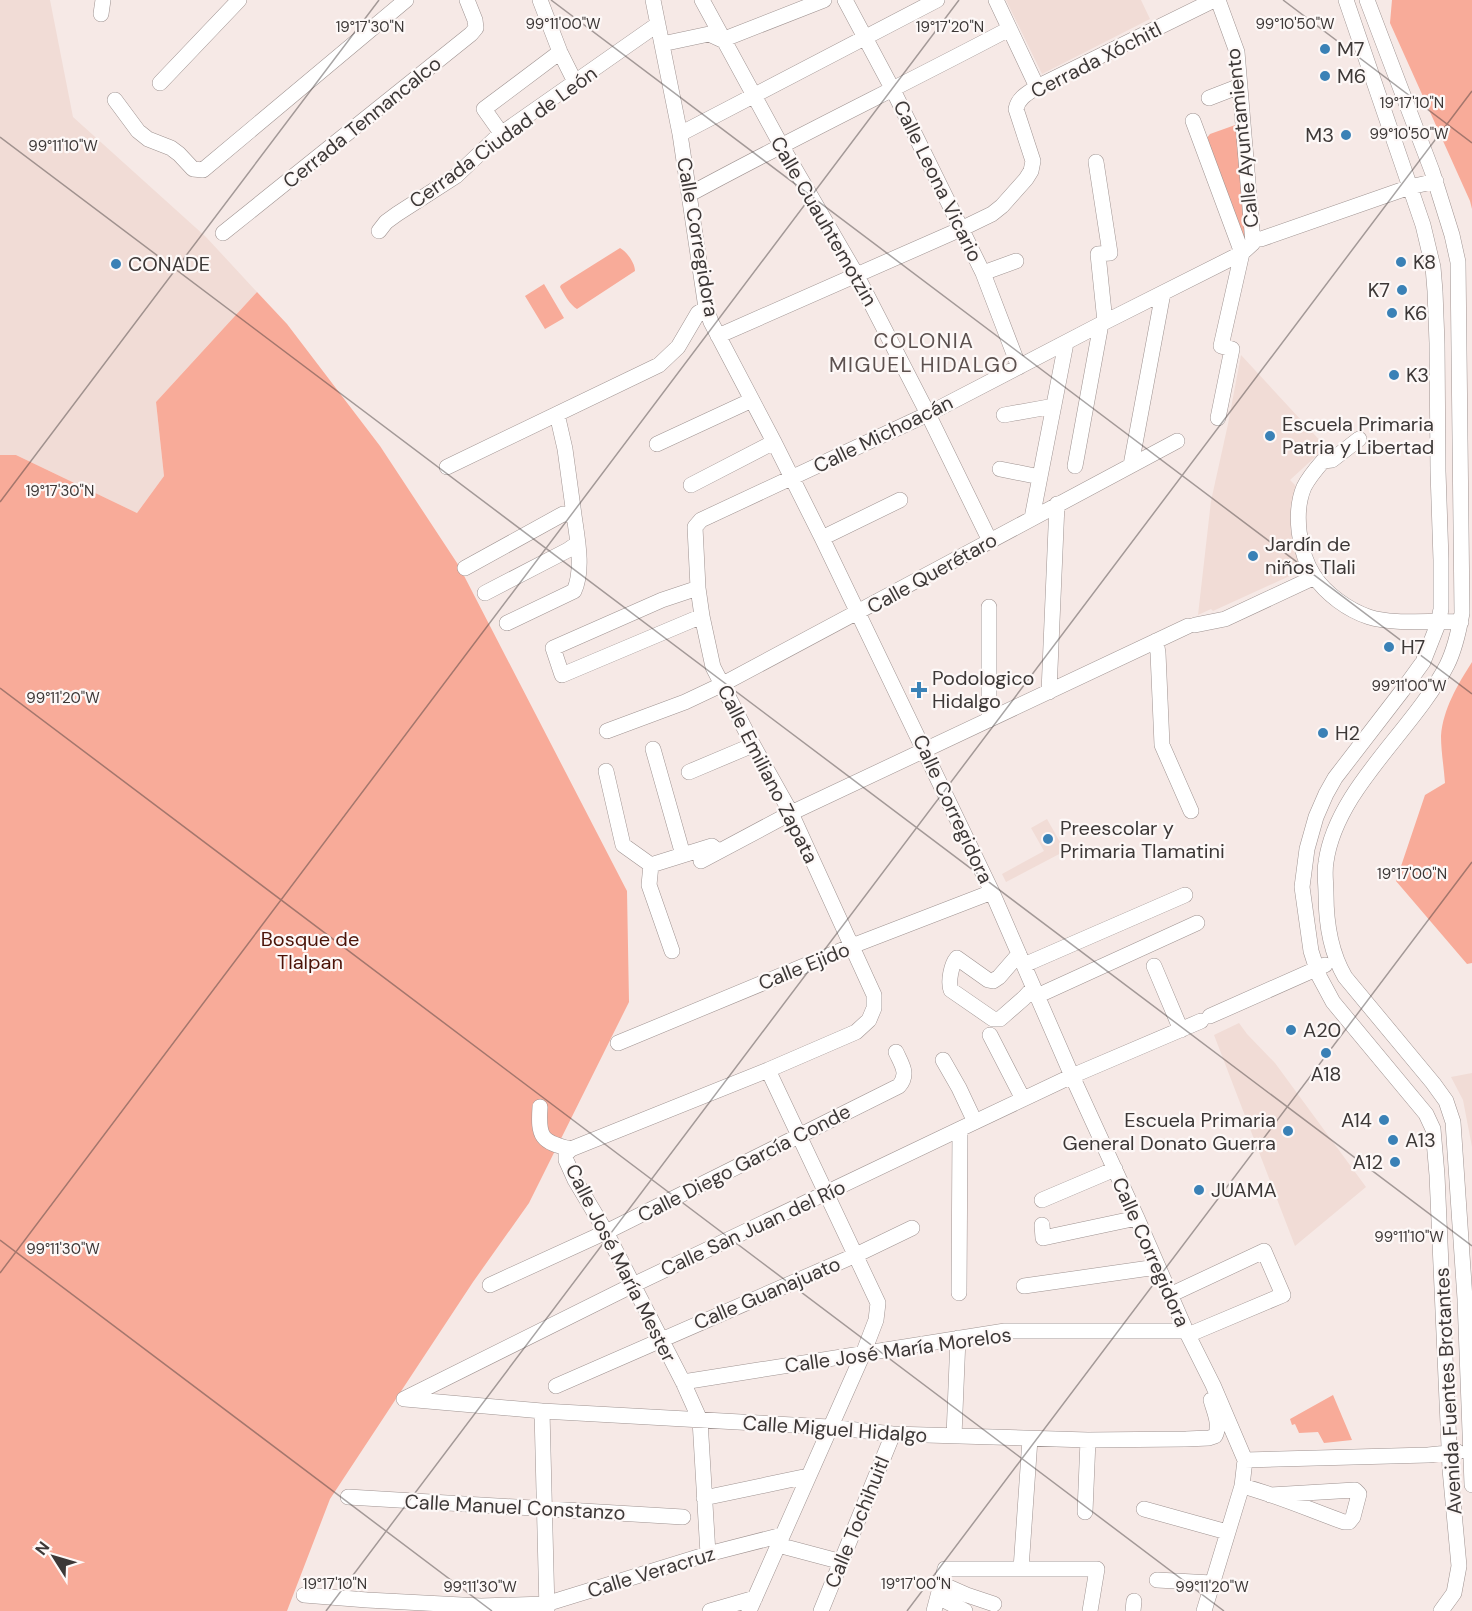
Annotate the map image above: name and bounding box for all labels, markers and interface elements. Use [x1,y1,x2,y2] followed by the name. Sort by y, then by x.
[525,14,601,34] text: 99°11'00"W
[1255,14,1335,34] text: 99°10'50"W
[1026,16,1166,104] street label: Cerrada Xóchitl
[336,17,404,37] text: 19°17'30"N
[916,17,984,37] text: 19°17'20"N
[1337,36,1365,62] place label: M7
[1318,42,1332,56] marker: M7
[1220,47,1264,229] street label: Calle Ayuntamiento
[278,50,446,194] street label: Cerrada Tennancalco
[404,60,602,214] street label: Cerrada Ciudad de León
[1337,63,1366,89] place label: M6
[1318,69,1332,83] marker: M6
[1380,93,1444,113] text: 19°17'10"N
[888,96,988,266] street label: Calle Leona Vicario
[1305,122,1334,148] place label: M3
[1369,124,1449,144] text: 99°10'50"W
[1339,128,1353,142] marker: M3
[765,131,883,311] street label: Calle Cuauhtemotzin
[28,136,98,156] text: 99°11'10"W
[671,155,725,319] street label: Calle Corregidora
[1413,249,1436,275] place label: K8
[128,251,210,277] place label: CONADE
[1394,255,1408,269] marker: K8
[109,257,123,271] marker: CONADE
[1368,277,1390,303] place label: K7
[1395,283,1409,297] marker: K7
[1404,300,1428,326] place label: K6
[1385,306,1399,320] marker: K6
[829,327,1019,379] district label: COLONIA MIGUEL HIDALGO
[1406,362,1429,388] place label: K3
[1387,368,1401,382] marker: K3
[809,389,957,479] street label: Calle Michoacán
[1282,411,1434,460] place label: Escuela Primaria Patria y Libertad
[1263,429,1277,443] marker: Escuela Primaria Patria y Libertad
[26,481,94,501] text: 19°17'30"N
[862,527,1002,619] street label: Calle Querétaro
[1265,531,1356,580] place label: Jardín de niños Tlali
[1246,549,1260,563] marker: Jardín de niños Tlali
[1401,634,1425,660] place label: H7
[1382,640,1396,654] marker: H7
[932,665,1034,714] place label: Podologico Hidalgo
[1371,676,1447,696] text: 99°11'00"W
[712,680,824,868] street label: Calle Emiliano Zapata
[910,681,928,699] marker: Podologico Hidalgo
[26,688,100,708] text: 99°11'20"W
[1335,720,1360,746] place label: H2
[1316,726,1330,740] marker: H2
[907,730,999,888] street label: Calle Corregidora
[1060,815,1225,864] place label: Preescolar y Primaria Tlamatini
[1041,832,1055,846] marker: Preescolar y Primaria Tlamatini
[1377,864,1447,884] text: 19°17'00"N
[261,926,359,975] park label: Bosque de Tlalpan
[755,936,853,996] street label: Calle Ejido
[1303,1017,1341,1043] place label: A20
[1284,1023,1298,1037] marker: A20
[1319,1046,1333,1060] marker: A18
[1310,1061,1342,1087] place label: A18
[633,1098,855,1228] street label: Calle Diego García Conde
[1062,1107,1276,1156] place label: Escuela Primaria General Donato Guerra
[1341,1107,1372,1133] place label: A14
[1377,1113,1391,1127] marker: A14
[1281,1124,1295,1138] marker: Escuela Primaria General Donato Guerra
[1405,1127,1436,1153] place label: A13
[1386,1133,1400,1147] marker: A13
[1353,1149,1383,1175] place label: A12
[1388,1155,1402,1169] marker: A12
[560,1159,682,1367] street label: Calle José María Mester
[1106,1173,1196,1331] street label: Calle Corregidora
[656,1174,850,1282] street label: Calle San Juan del Río
[1211,1177,1277,1203] place label: JUAMA
[1192,1183,1206,1197] marker: JUAMA
[1374,1227,1444,1247] text: 99°11'10"W
[26,1239,100,1259] text: 99°11'30"W
[690,1250,844,1336] street label: Calle Guanajuato
[1429,1267,1467,1515] street label: Avenida Fuentes Brotantes
[783,1321,1013,1379] street label: Calle José María Morelos
[742,1410,928,1448] street label: Calle Miguel Hidalgo
[819,1452,895,1592] street label: Calle Tochihuitl
[404,1488,626,1526] street label: Calle Manuel Constanzo
[24,1527,84,1587] north arrow
[31,1537,54,1559] text: N
[584,1540,718,1604] street label: Calle Veracruz
[303,1574,367,1594] text: 19°17'10"N
[881,1574,951,1594] text: 19°17'00"N
[443,1577,517,1597] text: 99°11'30"W
[1175,1577,1249,1597] text: 99°11'20"W

